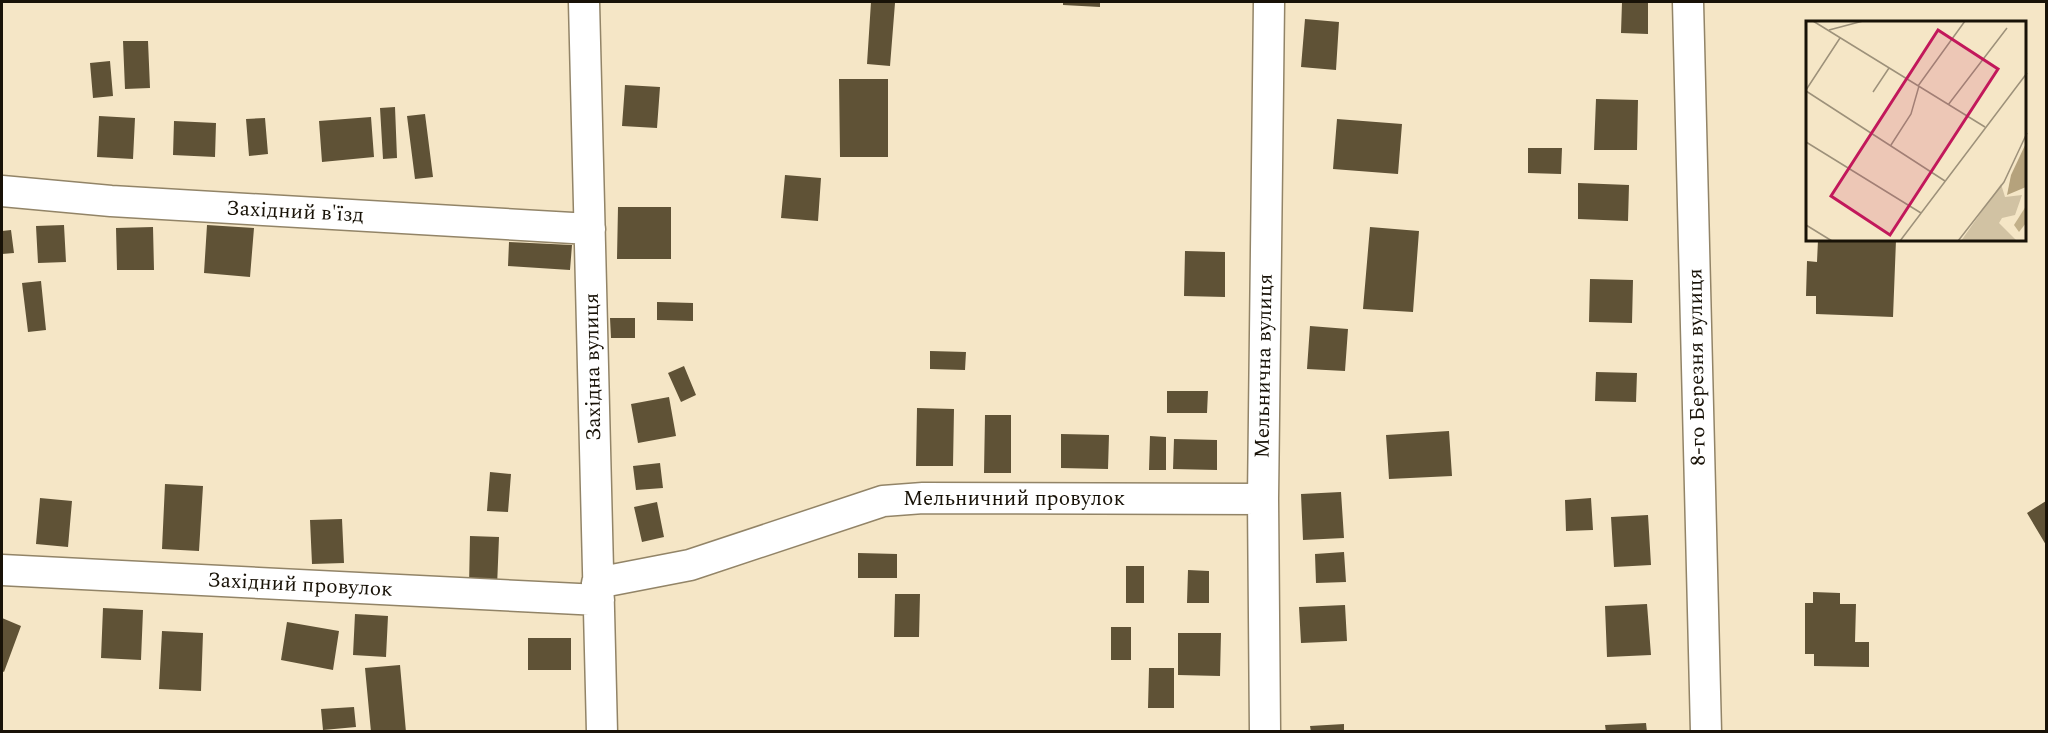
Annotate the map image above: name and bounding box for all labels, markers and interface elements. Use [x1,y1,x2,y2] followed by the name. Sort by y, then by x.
[1806,21,2027,242] inset map
[225,192,365,232] street label: Західний в'їзд
[1679,268,1715,466] street label: 8-го Березня вулиця
[1246,273,1282,459] street label: Мельнична вулиця
[576,293,610,441] street label: Західна вулиця
[903,483,1125,515] street label: Мельничний провулок
[206,564,394,606] street label: Західний провулок

